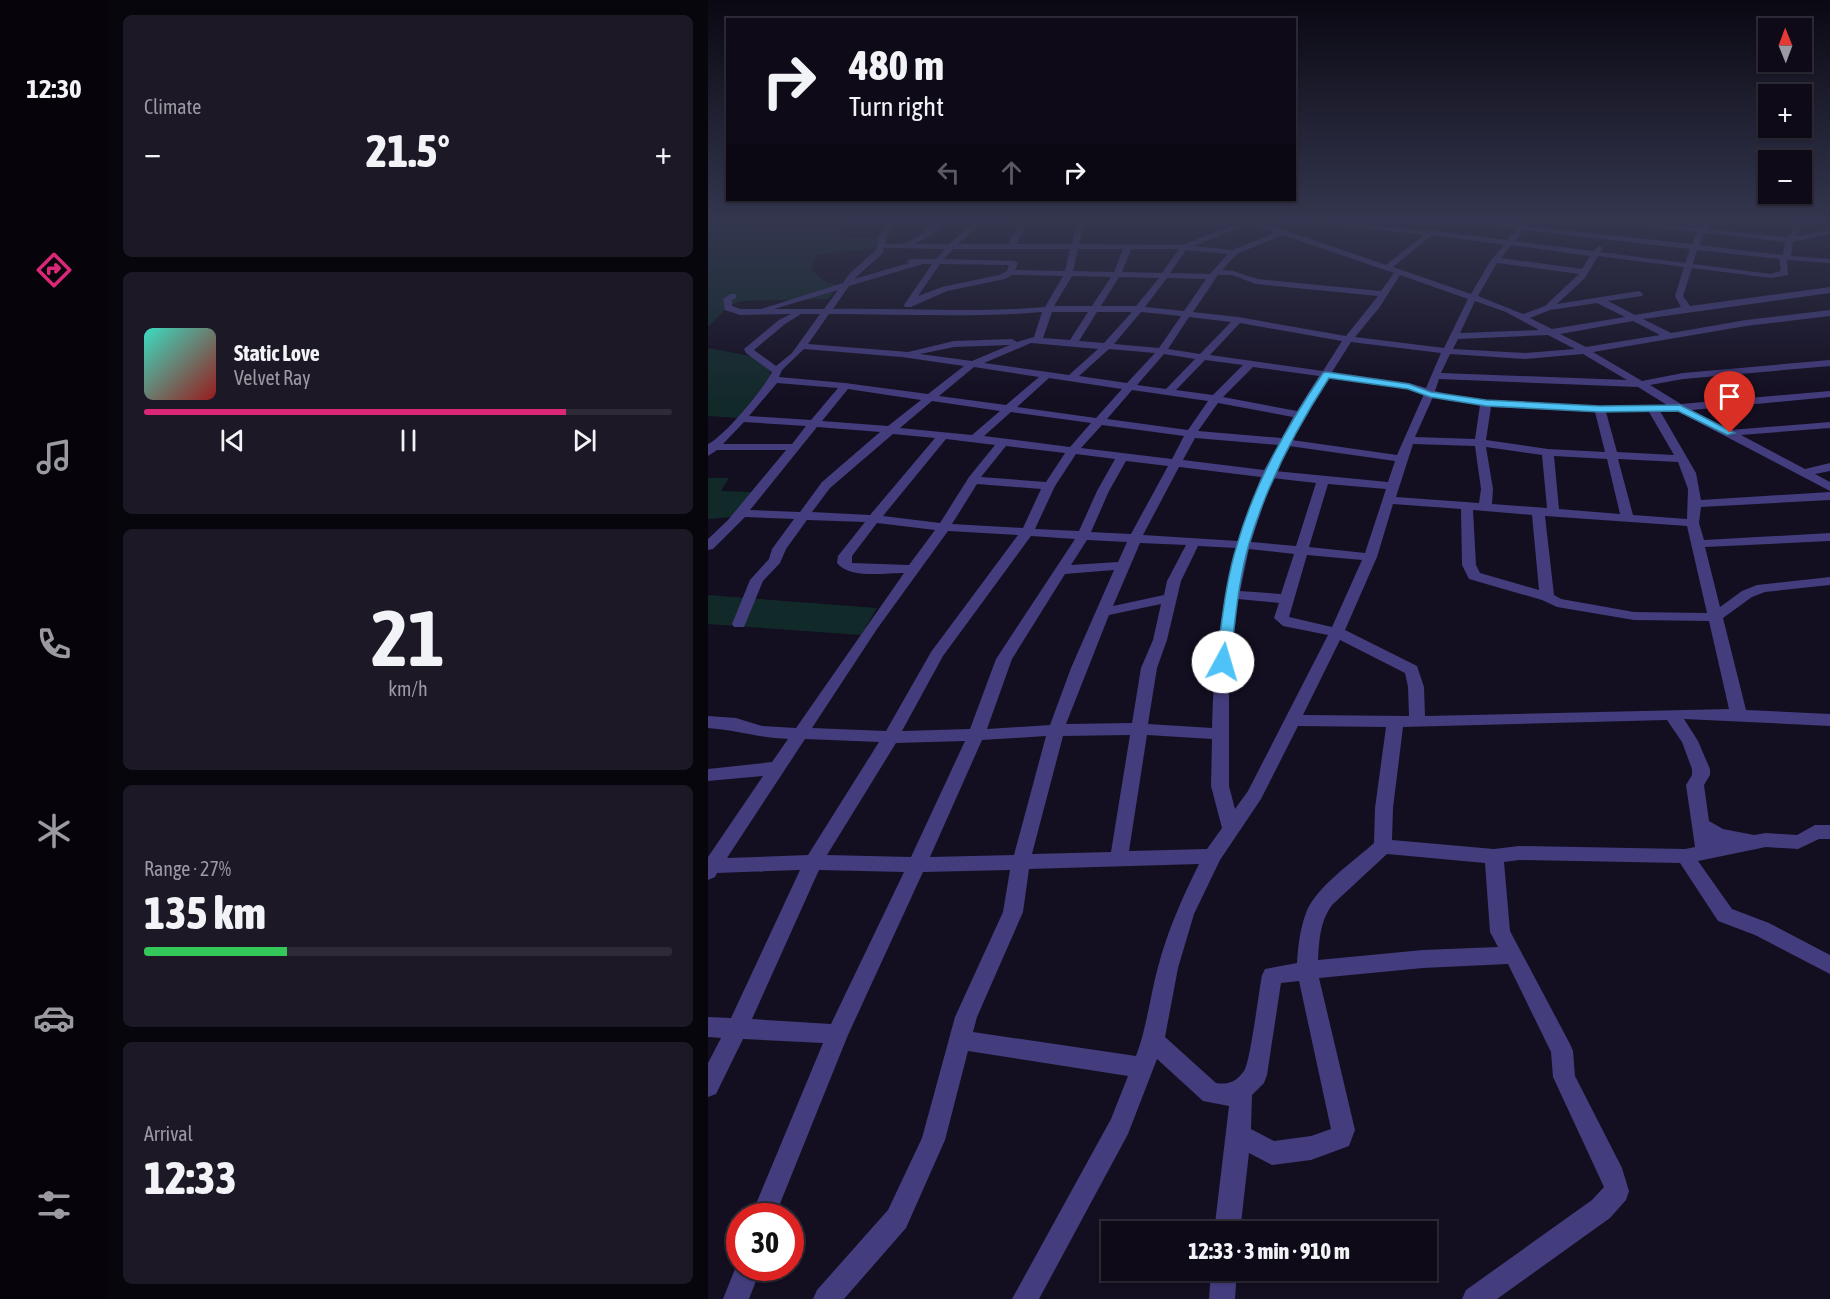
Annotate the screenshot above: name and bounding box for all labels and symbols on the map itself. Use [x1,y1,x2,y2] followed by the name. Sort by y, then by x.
[1758,18,1812,72] north arrow
[1704,371,1755,433] pin
[1191,630,1255,694] position arrow
[726,1203,804,1281] speed limit sign: 30

